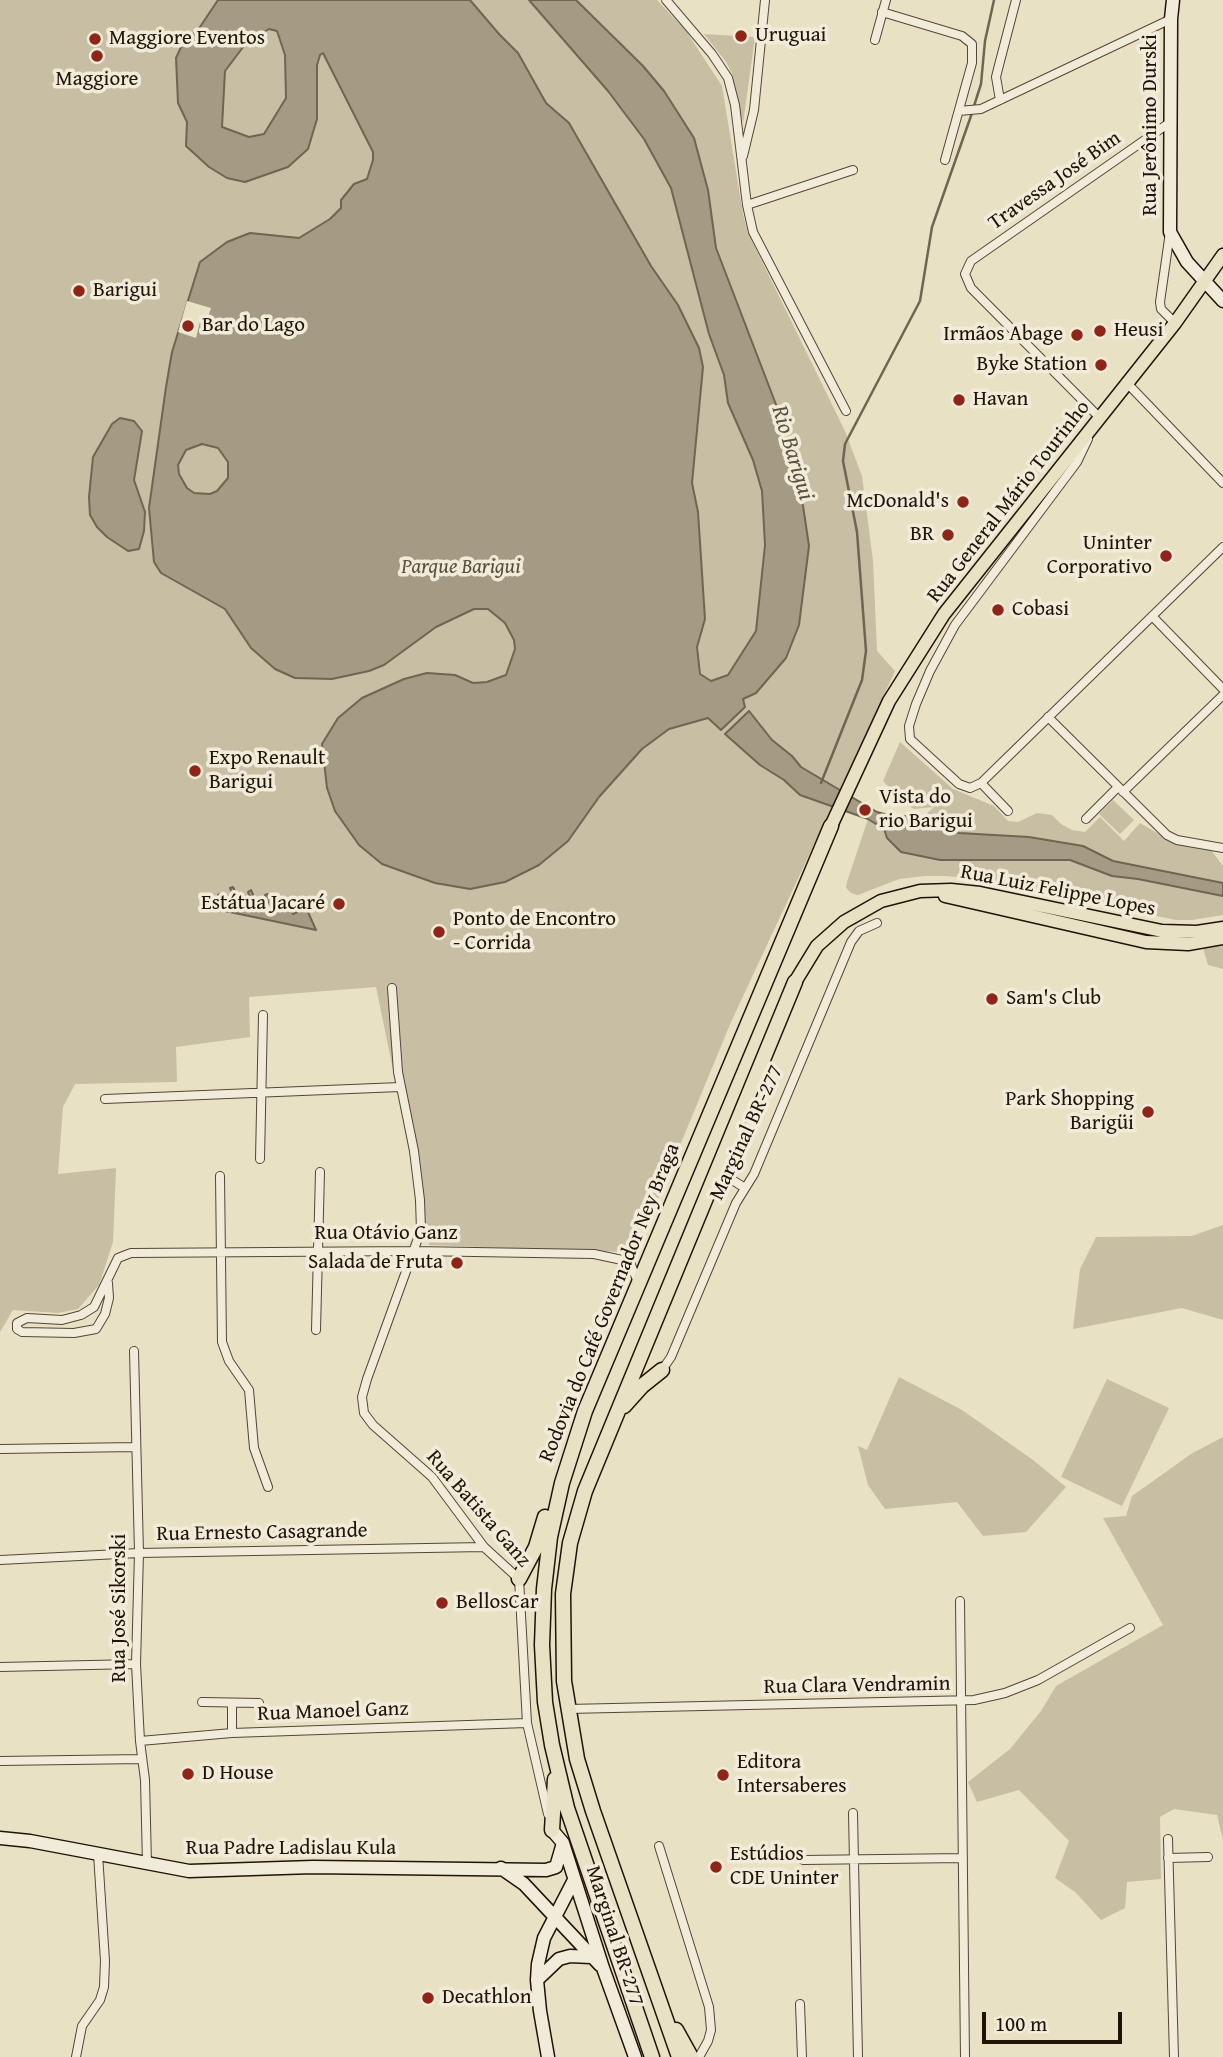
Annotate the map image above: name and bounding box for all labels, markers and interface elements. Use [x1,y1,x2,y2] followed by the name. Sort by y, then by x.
[755,23,826,49] place label: Uruguai
[109,26,265,52] place label: Maggiore Eventos
[733,28,749,44] marker: Uruguai
[87,31,103,47] marker: Maggiore Eventos
[1138,34,1164,216] street label: Rua Jerônimo Durski
[89,48,105,64] marker: Maggiore
[56,67,138,93] place label: Maggiore
[984,126,1126,236] street label: Travessa José Bim
[93,278,157,304] place label: Barigui
[71,283,87,299] marker: Barigui
[202,313,305,339] place label: Bar do Lago
[180,318,196,334] marker: Bar do Lago
[1114,318,1163,344] place label: Heusi
[943,322,1063,348] place label: Irmãos Abage
[1092,323,1108,339] marker: Heusi
[1069,327,1085,343] marker: Irmãos Abage
[977,352,1087,378] place label: Byke Station
[1093,357,1109,373] marker: Byke Station
[973,387,1028,413] place label: Havan
[951,392,967,408] marker: Havan
[922,396,1096,608] street label: Rua General Mário Tourinho
[765,402,819,504] water label: Rio Barigui
[846,489,949,515] place label: McDonald's
[955,494,971,510] marker: McDonald's
[910,522,934,548] place label: BR
[940,527,956,543] marker: BR
[1047,531,1152,581] place label: Uninter Corporativo
[1158,548,1174,564] marker: Uninter Corporativo
[401,555,521,581] park label: Parque Barigui
[1012,597,1069,623] place label: Cobasi
[990,602,1006,618] marker: Cobasi
[209,746,325,796] place label: Expo Renault Barigui
[187,763,203,779] marker: Expo Renault Barigui
[879,785,973,835] place label: Vista do rio Barigui
[857,802,873,818] marker: Vista do rio Barigui
[958,860,1158,922] street label: Rua Luiz Felippe Lopes
[201,891,325,917] place label: Estátua Jacaré
[331,896,347,912] marker: Estátua Jacaré
[453,907,616,957] place label: Ponto de Encontro - Corrida
[431,924,447,940] marker: Ponto de Encontro - Corrida
[1006,986,1101,1012] place label: Sam's Club
[984,991,1000,1007] marker: Sam's Club
[705,1062,789,1204] street label: Marginal BR-277
[1005,1087,1134,1137] place label: Park Shopping Barigüi
[1140,1104,1156,1120] marker: Park Shopping Barigüi
[534,1140,686,1466] street label: Rodovia do Café Governador Ney Braga
[314,1221,458,1247] street label: Rua Otávio Ganz
[308,1250,443,1276] place label: Salada de Fruta
[449,1255,465,1271] marker: Salada de Fruta
[420,1445,536,1573] street label: Rua Batista Ganz
[156,1519,368,1547] street label: Rua Ernesto Casagrande
[107,1534,133,1682] street label: Rua José Sikorski
[456,1590,539,1616] place label: BellosCar
[434,1595,450,1611] marker: BellosCar
[763,1672,951,1700] street label: Rua Clara Vendramin
[257,1697,409,1727] street label: Rua Manoel Ganz
[737,1750,847,1800] place label: Editora Intersaberes
[202,1761,274,1787] place label: D House
[180,1766,196,1782] marker: D House
[715,1767,731,1783] marker: Editora Intersaberes
[186,1836,396,1862] street label: Rua Padre Ladislau Kula
[730,1842,839,1892] place label: Estúdios CDE Uninter
[708,1859,724,1875] marker: Estúdios CDE Uninter
[579,1863,649,2009] street label: Marginal BR-277
[442,1985,531,2011] place label: Decathlon
[420,1990,436,2006] marker: Decathlon
[985,1997,1125,2041] scale bar
[995,2008,1047,2039] text: 100 m

